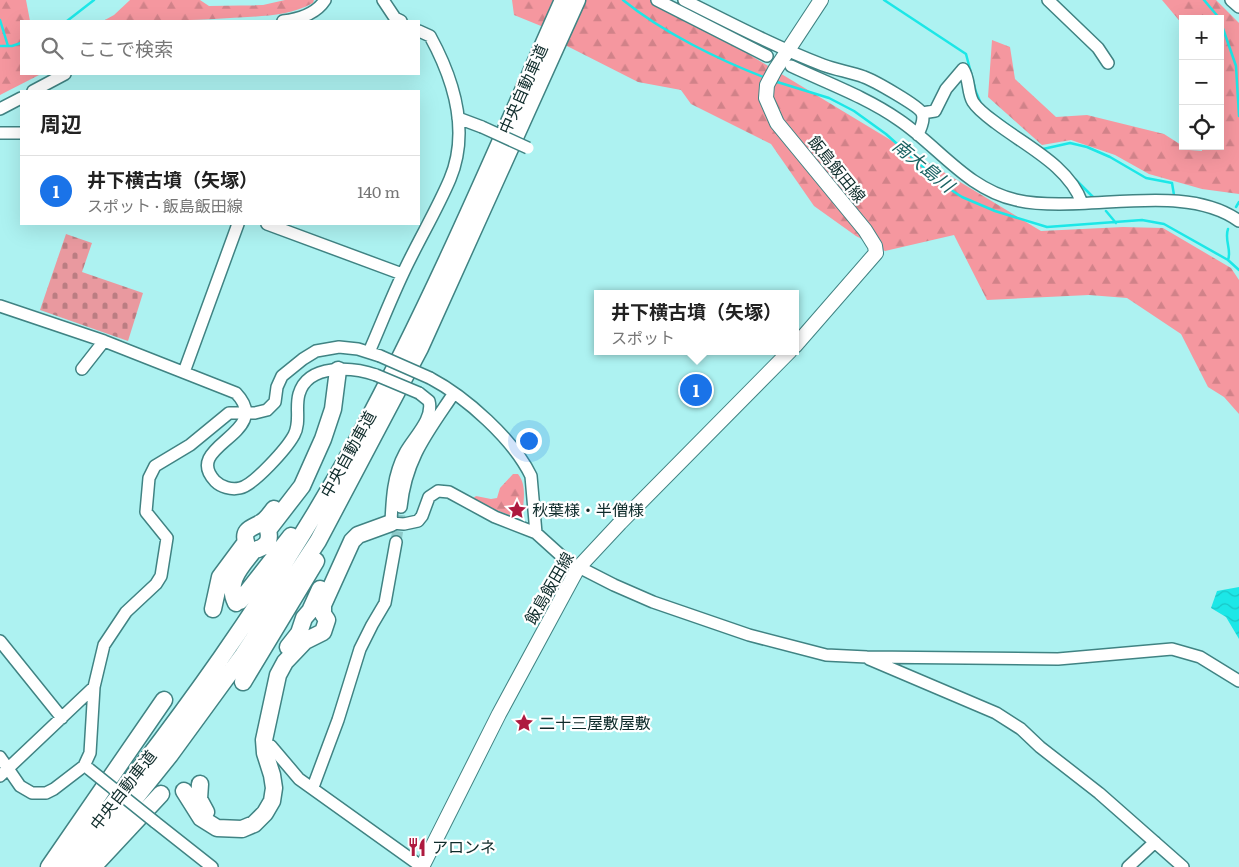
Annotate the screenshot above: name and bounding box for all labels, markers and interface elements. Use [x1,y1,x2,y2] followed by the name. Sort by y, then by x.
[1179,15,1224,150] map controls
[1179,15,1224,60] button: +
[20,20,420,75] search box
[38,34,66,62] icon: search
[78,34,173,62] text: ここで検索
[492,40,553,137] street label: 中央自動車道
[1179,60,1224,105] button: −
[1179,105,1224,150] button: locate
[40,107,82,138] text: 周辺
[803,130,872,207] street label: 飯島飯田線
[887,132,962,199] water label: 南大島川
[87,165,258,193] text: 井下横古墳（矢塚）
[53,179,59,203] text: 1
[357,179,400,203] text: 140 m
[87,193,243,217] text: スポット · 飯島飯田線
[594,290,799,355] popup
[611,297,782,325] text: 井下横古墳（矢塚）
[611,325,675,349] text: スポット
[680,371,712,409] pin: 1
[313,406,381,501] street label: 中央自動車道
[516,428,542,454] your location
[532,497,644,521] place label: 秋葉様・半僧様
[506,499,528,521] place icon: 秋葉様・半僧様
[518,547,579,628] street label: 飯島飯田線
[539,710,651,734] place label: 二十三屋敷屋敷
[513,712,535,734] place icon: 二十三屋敷屋敷
[83,744,161,835] street label: 中央自動車道
[432,834,496,858] place label: アロンネ
[406,836,428,858] restaurant icon: アロンネ

